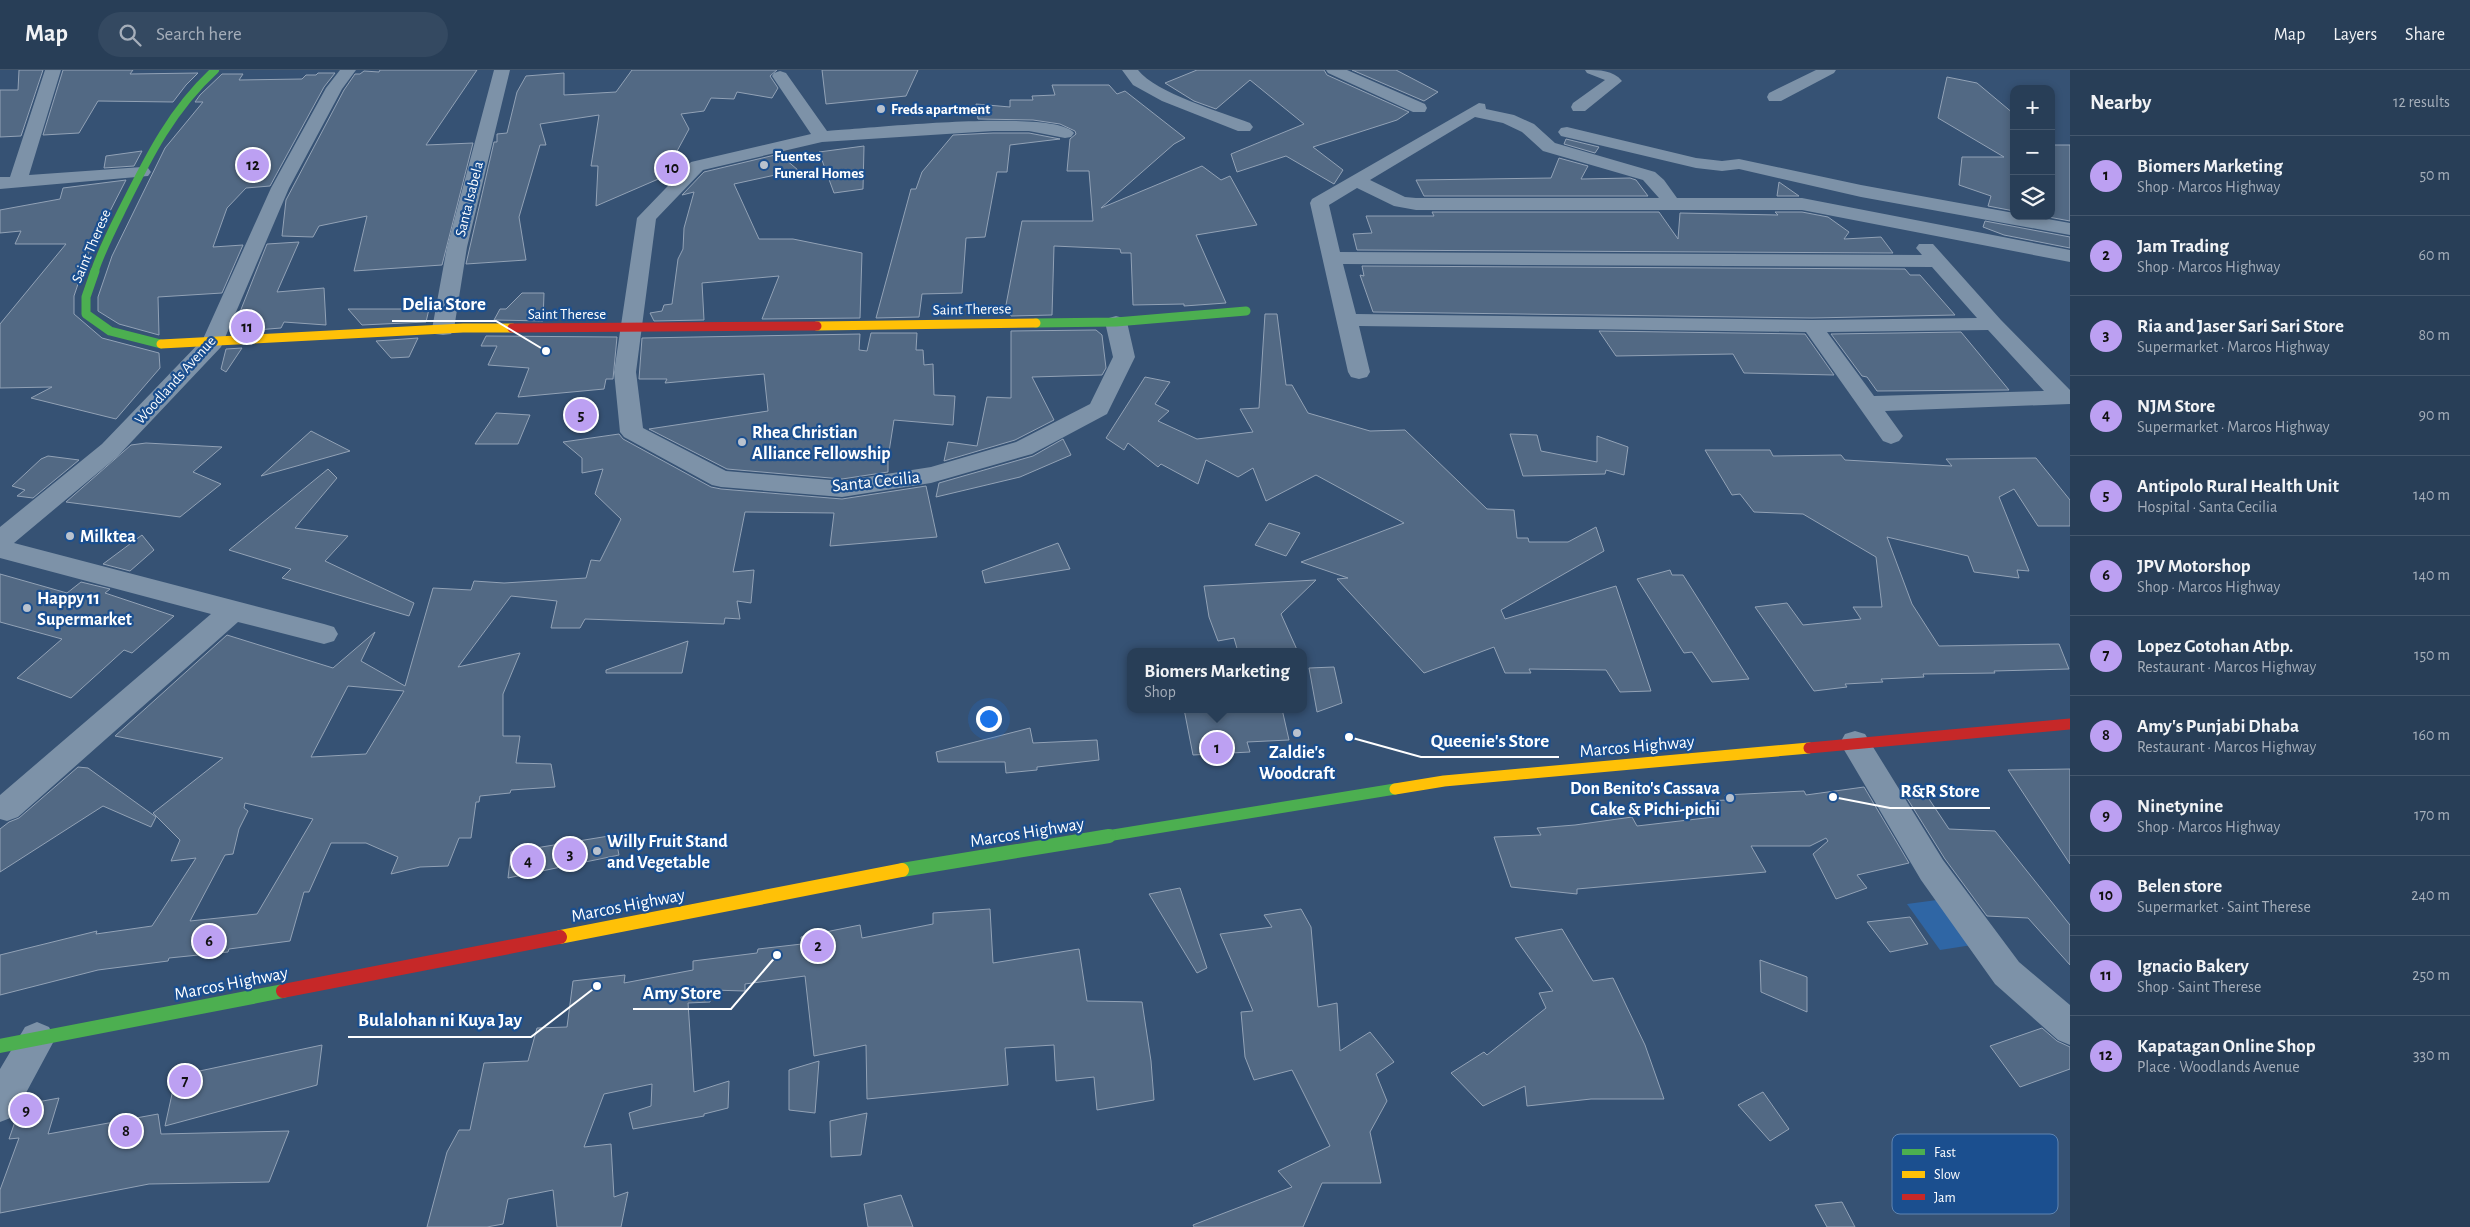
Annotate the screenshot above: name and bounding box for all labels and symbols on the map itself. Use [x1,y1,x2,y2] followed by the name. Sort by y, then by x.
[891,102,990,117] place label: Freds apartment
[875,103,887,115] marker: Freds apartment
[237,146,269,184] pin: 12
[656,149,688,187] pin: 10
[774,149,864,181] place label: Fuentes Funeral Homes
[758,159,770,171] marker: Fuentes Funeral Homes
[453,160,486,238] street label: Santa Isabela
[69,207,114,285] street label: Saint Therese
[392,287,496,321] callout: Delia Store
[402,295,486,314] text: Delia Store
[933,301,1011,318] street label: Saint Therese
[528,307,606,322] street label: Saint Therese
[231,308,263,346] pin: 11
[132,333,219,427] street label: Woodlands Avenue
[565,396,597,434] pin: 5
[752,424,891,463] place label: Rhea Christian Alliance Fellowship
[736,436,748,448] marker: Rhea Christian Alliance Fellowship
[831,468,921,496] street label: Santa Cecilia
[80,528,136,546] place label: Milktea
[64,530,76,542] marker: Milktea
[37,590,132,629] place label: Happy 11 Supermarket
[21,602,33,614] marker: Happy 11 Supermarket
[976,706,1002,732] your location
[1421,723,1559,757] callout: Queenie's Store
[1291,727,1303,739] marker: Zaldie's Woodcraft
[1201,729,1233,767] pin: 1
[1431,732,1549,751] text: Queenie's Store
[1579,733,1696,761] street label: Marcos Highway
[1259,744,1335,783] place label: Zaldie's Woodcraft
[1890,774,1990,808] callout: R&R Store
[1570,780,1720,819] place label: Don Benito's Cassava Cake & Pichi-pichi
[1900,782,1980,801] text: R&R Store
[1724,792,1736,804] marker: Don Benito's Cassava Cake & Pichi-pichi
[969,815,1086,851] street label: Marcos Highway
[607,833,728,872] place label: Willy Fruit Stand and Vegetable
[554,835,586,873] pin: 3
[512,842,544,880] pin: 4
[591,845,603,857] marker: Willy Fruit Stand and Vegetable
[570,886,687,926] street label: Marcos Highway
[193,922,225,960] pin: 6
[802,927,834,965] pin: 2
[173,964,290,1004] street label: Marcos Highway
[633,975,731,1009] callout: Amy Store
[643,984,721,1003] text: Amy Store
[348,1003,531,1037] callout: Bulalohan ni Kuya Jay
[358,1011,522,1030] text: Bulalohan ni Kuya Jay
[169,1062,201,1100] pin: 7
[10,1091,42,1129] pin: 9
[110,1112,142,1150] pin: 8
[1892,1134,2058,1214] legend
[1934,1146,1956,1160] text: Fast
[1934,1168,1961,1182] text: Slow
[1934,1191,1956,1205] text: Jam

